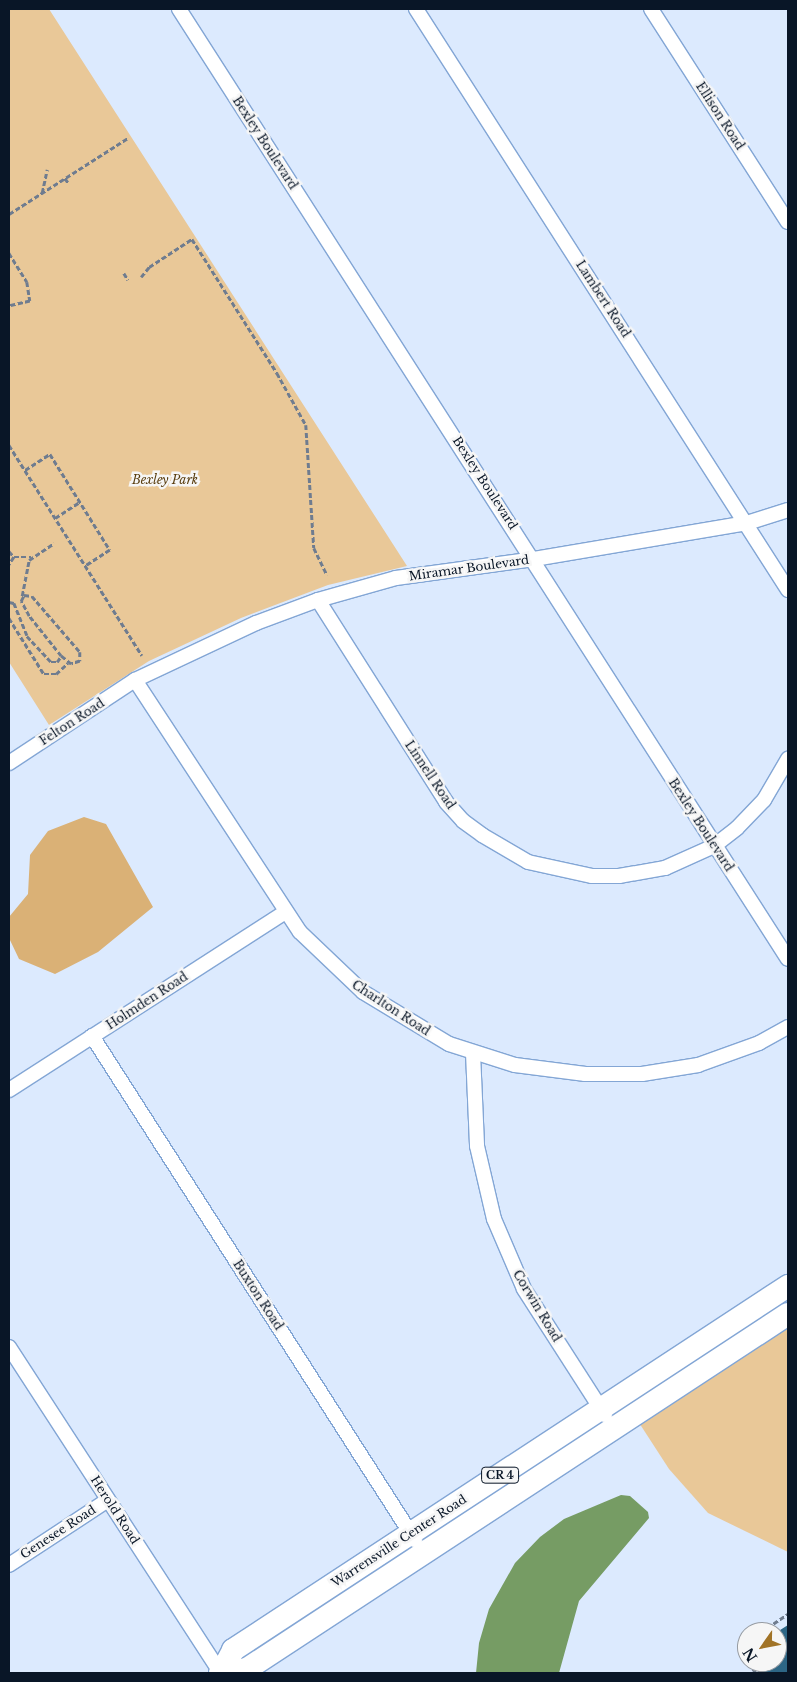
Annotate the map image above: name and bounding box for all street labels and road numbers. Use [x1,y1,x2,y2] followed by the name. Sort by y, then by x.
[693,80,747,152] street label: Ellison Road
[229,94,301,192] street label: Bexley Boulevard
[573,258,633,340] street label: Lambert Road
[449,434,521,532] street label: Bexley Boulevard
[408,552,530,584] street label: Miramar Boulevard
[37,696,107,748] street label: Felton Road
[402,738,458,812] street label: Linnell Road
[665,776,737,874] street label: Bexley Boulevard
[104,969,190,1033] street label: Holmden Road
[349,977,433,1039] street label: Charlton Road
[230,1257,286,1333] street label: Buxton Road
[510,1268,564,1344] street label: Corwin Road
[480,1466,520,1484] road number: CR 4
[88,1473,142,1547] street label: Herold Road
[329,1492,469,1590] street label: Warrensville Center Road
[18,1502,98,1562] street label: Genesee Road

